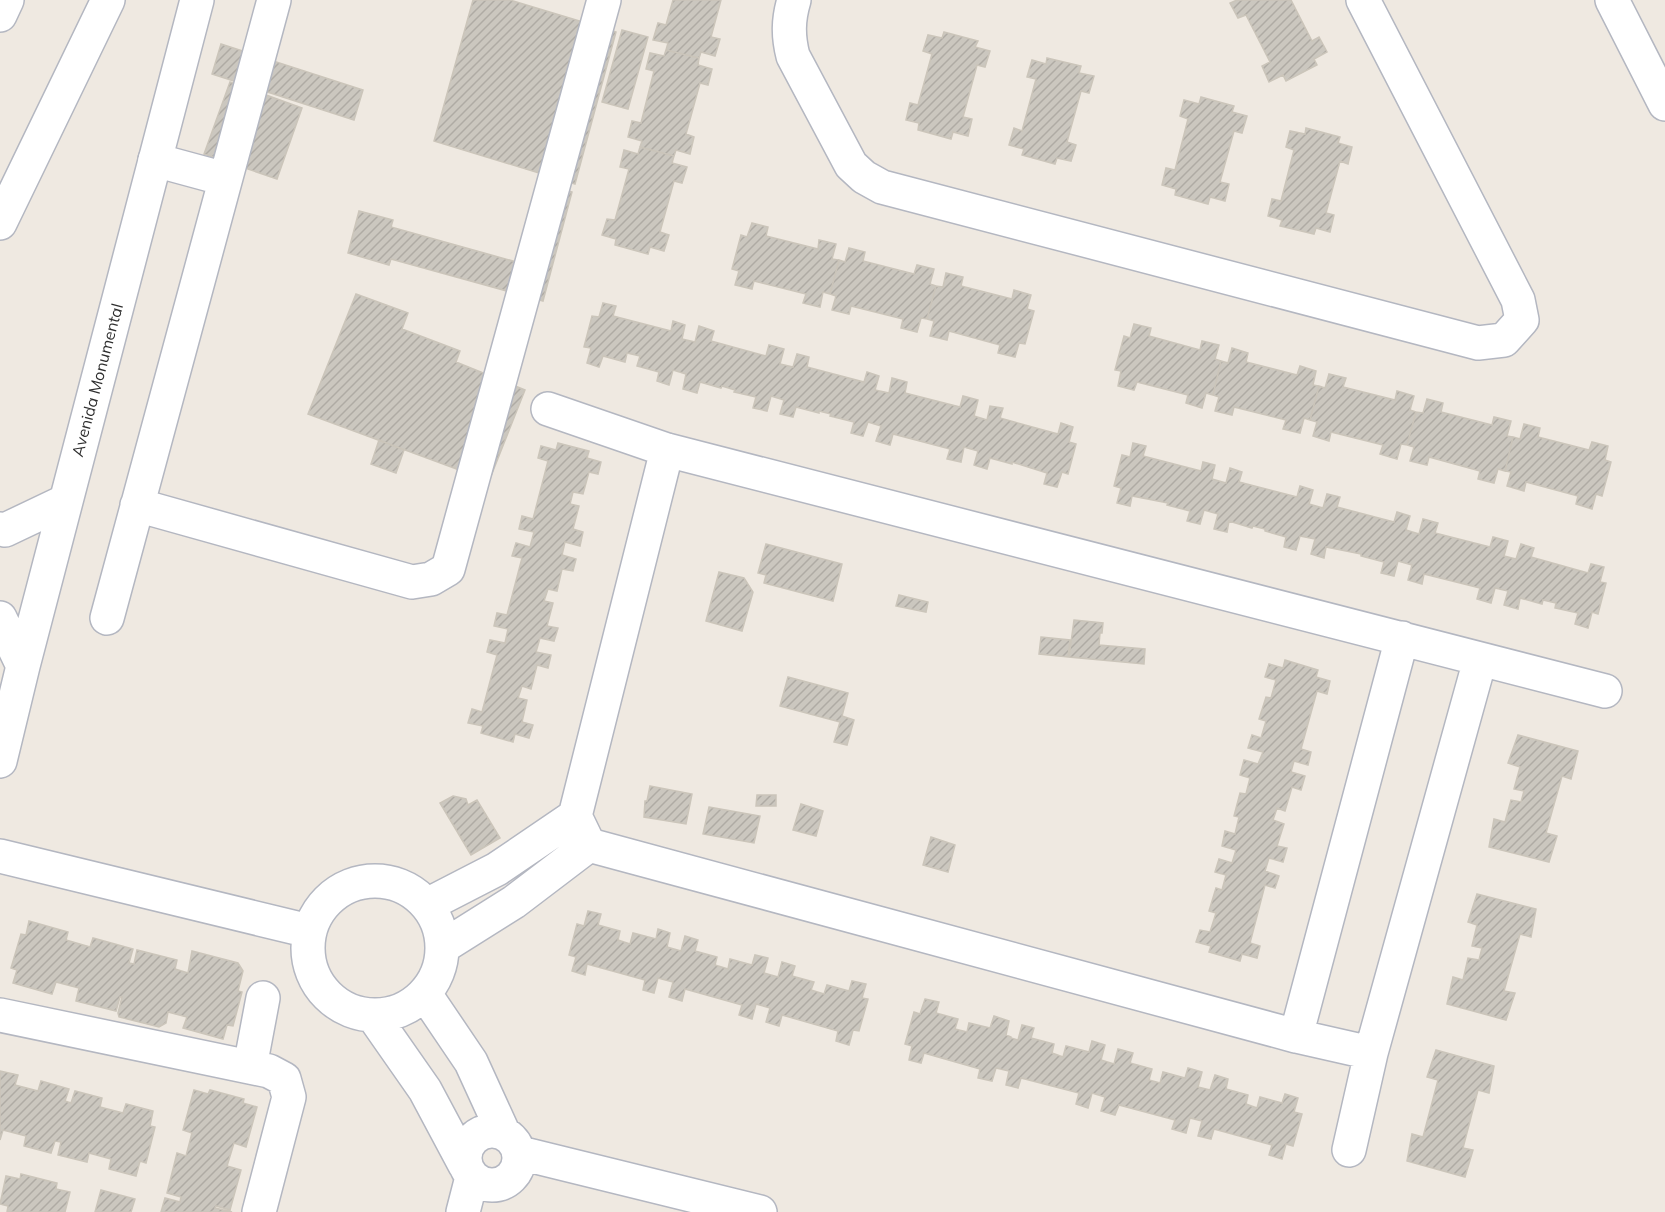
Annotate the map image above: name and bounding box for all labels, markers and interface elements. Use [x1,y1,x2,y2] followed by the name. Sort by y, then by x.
[67,301,127,459] street label: Avenida Monumental

